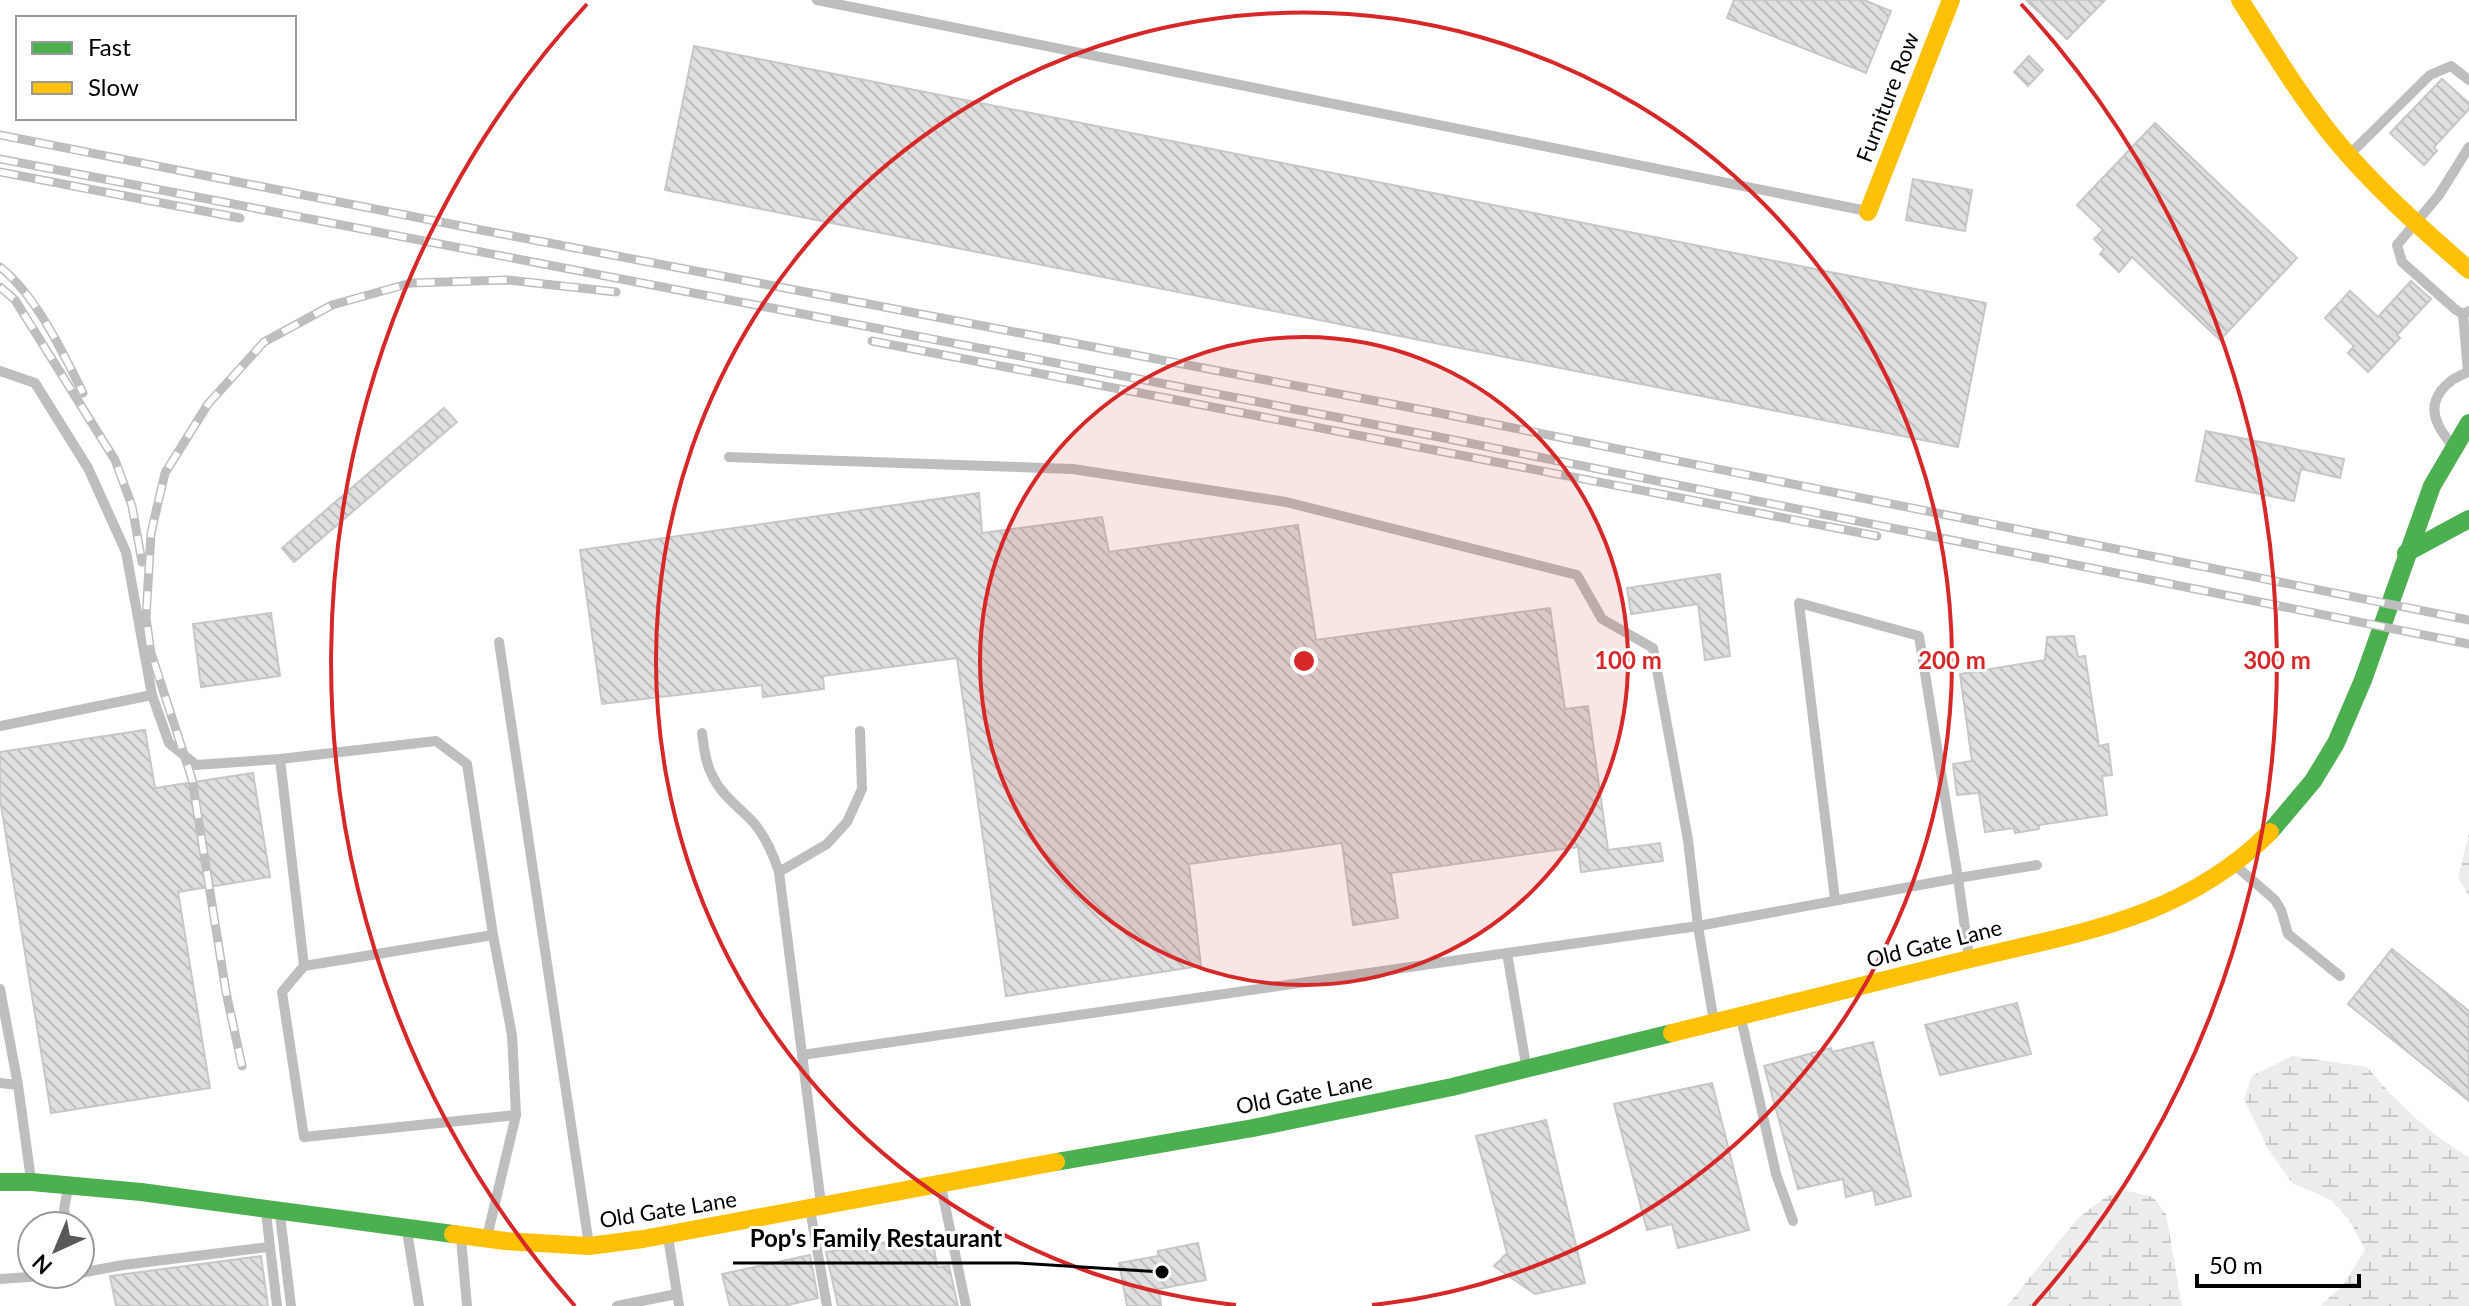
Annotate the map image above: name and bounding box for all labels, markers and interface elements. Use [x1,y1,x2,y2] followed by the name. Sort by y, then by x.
[16,16,296,120] legend
[1850,28,1924,166] street label: Furniture Row
[88,32,131,61] text: Fast
[88,72,139,101] text: Slow
[1594,645,1662,674] text: 100 m
[1918,645,1986,674] text: 200 m
[2243,645,2311,674] text: 300 m
[1290,647,1318,675] centre of rings
[1864,913,2004,973] street label: Old Gate Lane
[1233,1067,1375,1119] street label: Old Gate Lane
[597,1185,739,1233] street label: Old Gate Lane
[16,1210,96,1290] north arrow
[733,1215,1018,1263] callout: Pop's Family Restaurant
[750,1223,1002,1252] text: Pop's Family Restaurant
[2197,1238,2359,1288] scale bar
[26,1249,57,1280] text: N
[2209,1250,2263,1279] text: 50 m

